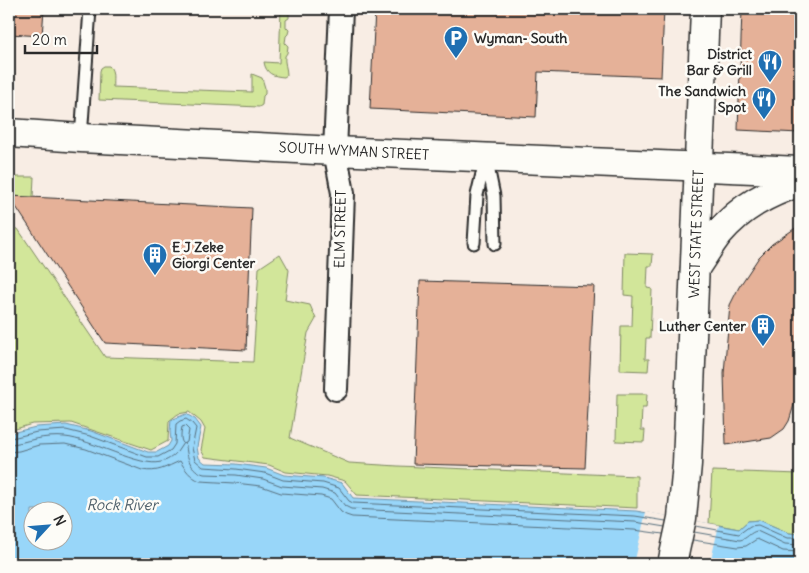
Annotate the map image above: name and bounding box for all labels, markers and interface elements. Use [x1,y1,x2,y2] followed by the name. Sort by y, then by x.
[25,22,98,54] scale bar
[443,25,469,59] parking icon: Wyman‐ South
[474,29,567,47] place label: Wyman‐ South
[32,30,67,49] text: 20 m
[687,45,752,79] place label: District Bar & Grill
[757,49,783,83] restaurant icon: District Bar & Grill
[658,82,746,116] place label: The Sandwich Spot
[751,86,777,120] restaurant icon: The Sandwich Spot
[278,138,430,164] street label: SOUTH WYMAN STREET
[685,169,707,299] street label: WEST STATE STREET
[330,190,350,268] street label: ELM STREET
[172,238,255,272] place label: E J Zeke Giorgi Center
[142,242,168,276] building icon: E J Zeke Giorgi Center
[750,313,776,347] building icon: Luther Center
[659,317,746,335] place label: Luther Center
[86,495,159,514] water label: Rock River
[22,500,72,550] north arrow
[49,512,70,529] text: N

